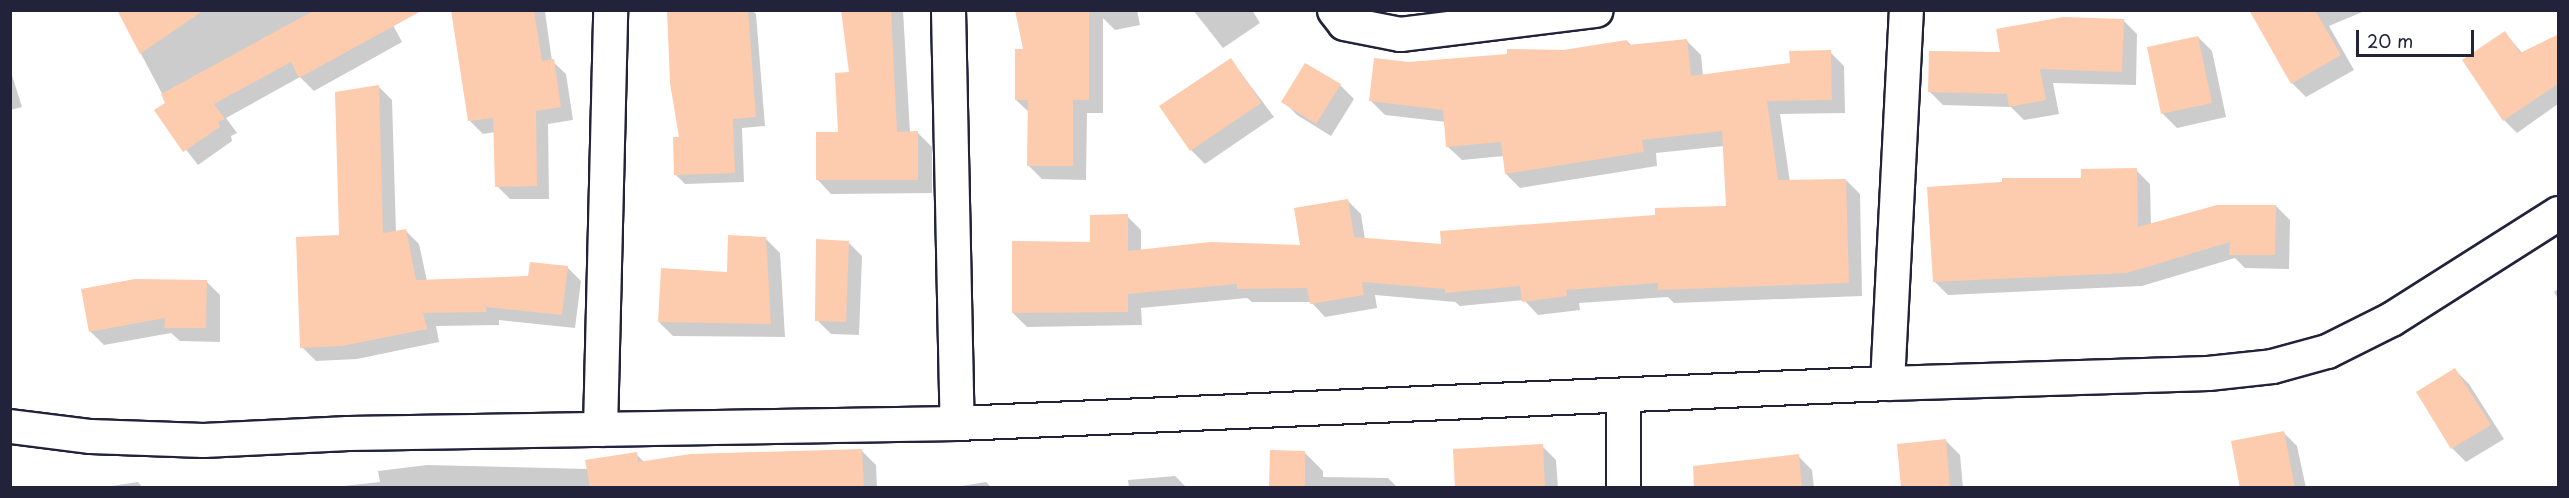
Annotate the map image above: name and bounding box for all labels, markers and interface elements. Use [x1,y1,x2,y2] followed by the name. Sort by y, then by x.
[2359,18,2478,56] scale bar
[2367,27,2413,54] text: 20 m

